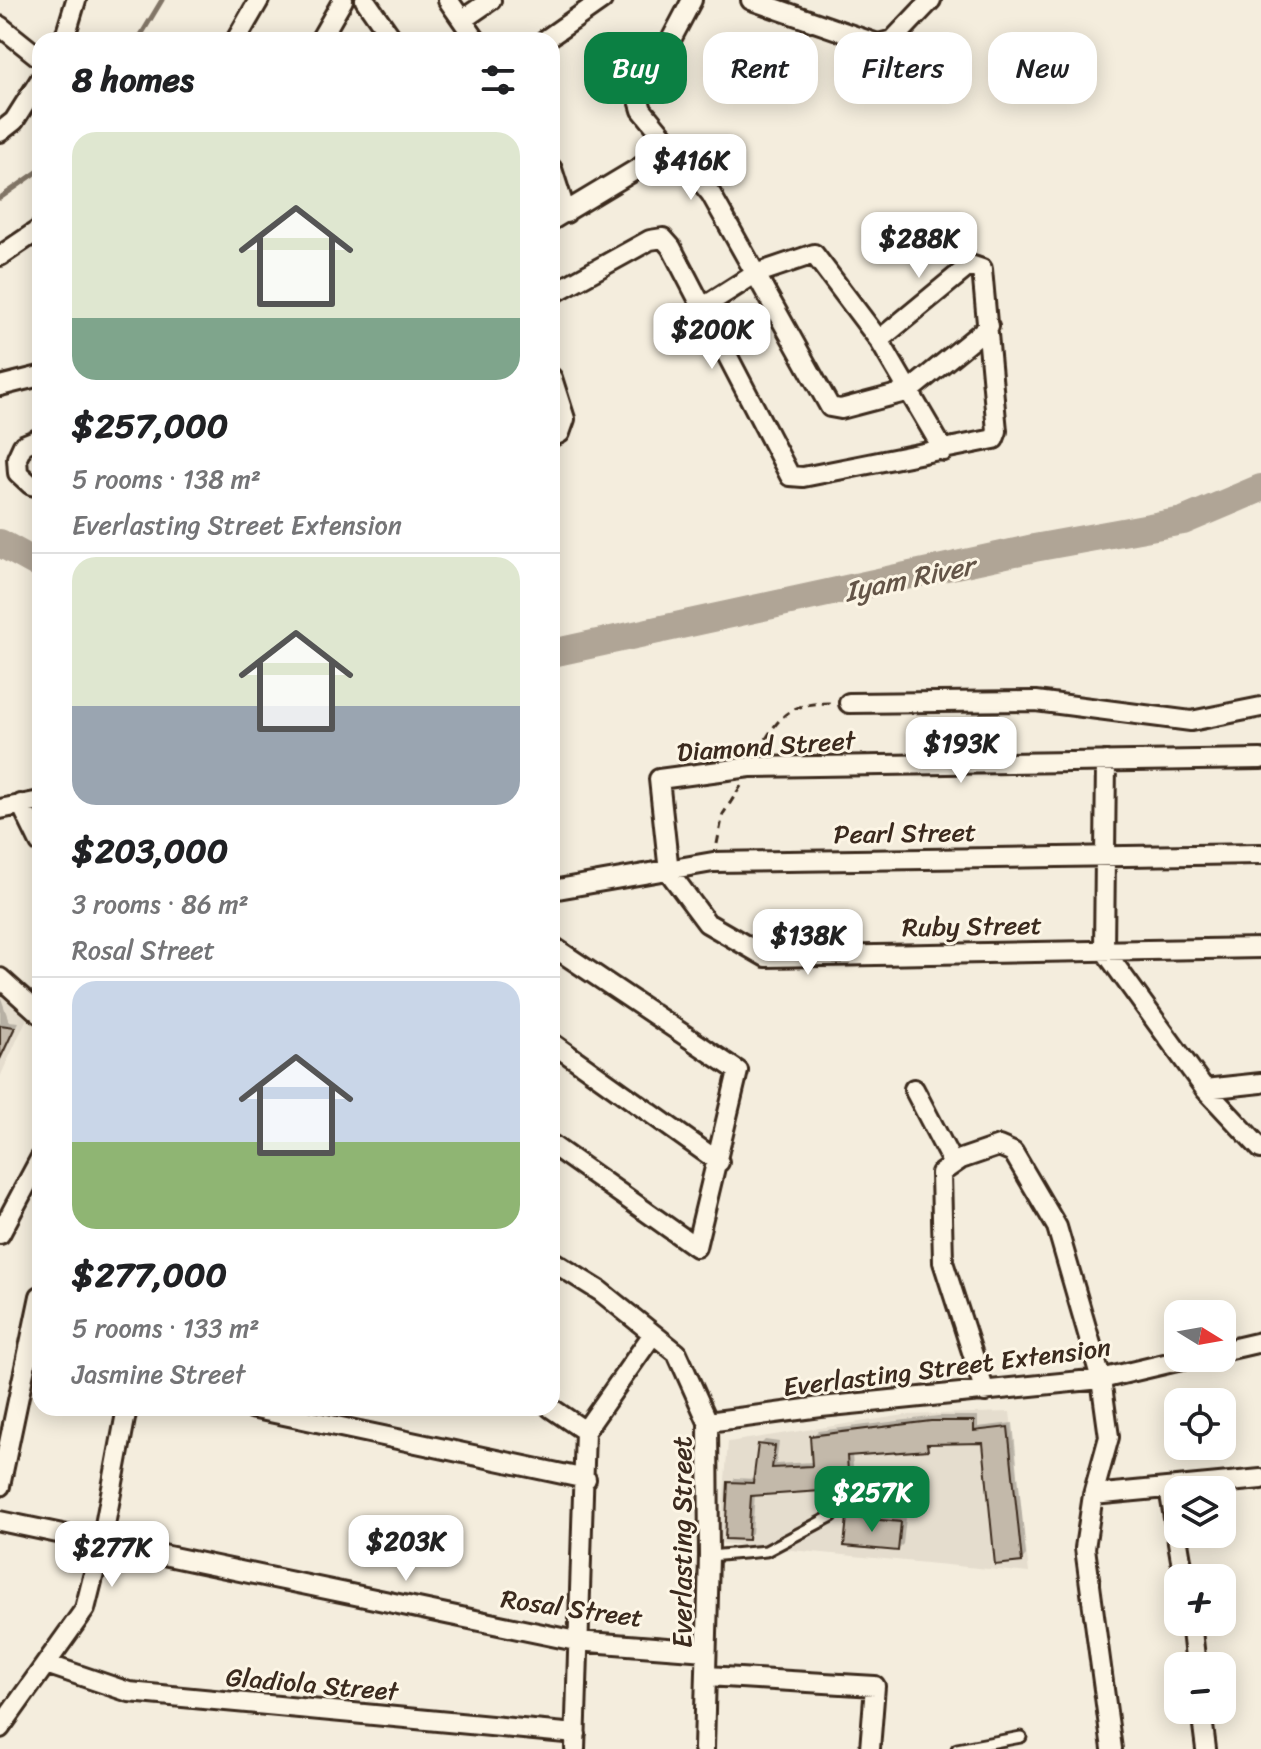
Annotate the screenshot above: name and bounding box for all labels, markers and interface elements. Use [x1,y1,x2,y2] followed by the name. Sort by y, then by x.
[584,32,687,104] chip: Buy
[703,32,818,104] chip: Rent
[834,32,972,104] chip: Filters
[988,32,1097,104] chip: New
[72,50,194,110] text: 8 homes
[476,58,520,102] icon: filters
[635,134,747,202] pin: $416K
[653,137,729,183] text: $416K
[224,184,368,328] icon: home
[863,212,975,280] pin: $288K
[879,215,959,261] text: $288K
[656,303,768,371] pin: $200K
[671,306,753,352] text: $200K
[72,396,228,456] text: $257,000
[72,456,261,502] text: 5 rooms · 138 m²
[72,502,402,548] text: Everlasting Street Extension
[839,540,984,616] water label: Iyam River
[224,609,368,753] icon: home
[675,717,858,775] street label: Diamond Street
[905,717,1017,785] pin: $193K
[924,720,998,766] text: $193K
[833,809,977,857] street label: Pearl Street
[72,821,228,881] text: $203,000
[72,881,249,927] text: 3 rooms · 86 m²
[902,902,1042,950] street label: Ruby Street
[752,909,864,977] pin: $138K
[771,912,845,958] text: $138K
[72,927,215,973] text: Rosal Street
[224,1033,368,1177] icon: home
[72,1245,227,1305] text: $277,000
[1164,1300,1236,1372] north arrow
[1164,1300,1236,1724] map controls
[72,1305,260,1351] text: 5 rooms · 133 m²
[780,1324,1114,1410] street label: Everlasting Street Extension
[72,1351,245,1397] text: Jasmine Street
[1164,1388,1236,1460] button: locate
[659,1436,705,1648] street label: Everlasting Street
[816,1466,928,1534] pin: $257K
[832,1469,912,1515] text: $257K
[1164,1476,1236,1548] button: layers
[350,1515,462,1583] pin: $203K
[366,1518,446,1564] text: $203K
[56,1521,168,1589] pin: $277K
[73,1524,151,1570] text: $277K
[1164,1564,1236,1636] button: +
[498,1575,646,1641] street label: Rosal Street
[1164,1652,1236,1724] button: −
[224,1654,401,1715] street label: Gladiola Street

